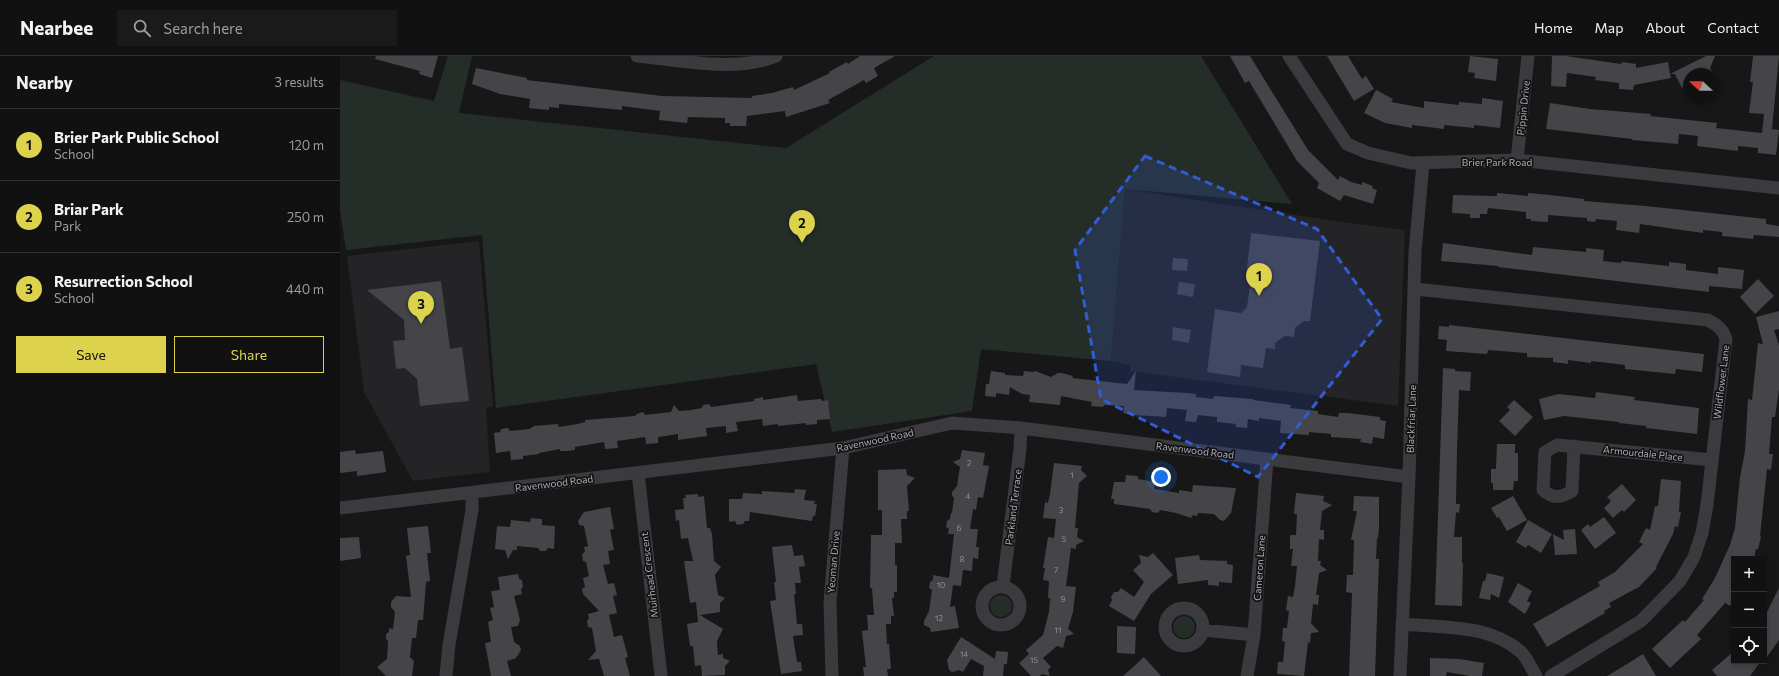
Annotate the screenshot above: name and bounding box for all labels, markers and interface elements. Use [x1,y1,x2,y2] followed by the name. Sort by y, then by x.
[117,10,397,46] search box
[20,16,93,39] text: Nearbee
[131,17,153,39] icon: search
[163,19,243,37] text: Search here
[1534,19,1573,36] text: Home
[1595,19,1623,36] text: Map
[1645,19,1685,36] text: About
[1707,19,1759,36] text: Contact
[1683,68,1719,104] north arrow
[16,72,73,93] text: Nearby
[275,74,324,90] text: 3 results
[1514,80,1532,136] street label: Pippin Drive
[54,128,219,146] text: Brier Park Public School
[26,137,32,153] text: 1
[289,137,324,153] text: 120 m
[54,146,94,162] text: School
[1462,156,1532,168] street label: Brier Park Road
[54,200,124,218] text: Briar Park
[25,209,33,225] text: 2
[287,209,324,225] text: 250 m
[789,210,815,243] pin: 2
[54,218,81,234] text: Park
[1246,263,1272,296] pin: 1
[54,272,193,290] text: Resurrection School
[25,281,33,297] text: 3
[286,281,324,297] text: 440 m
[54,290,94,306] text: School
[408,291,434,324] pin: 3
[16,336,166,373] button: Save
[174,336,324,373] button: Share
[1711,344,1731,420] street label: Wildflower Lane
[1404,385,1418,453] street label: Blackfriar Lane
[835,426,915,454] street label: Ravenwood Road
[1155,439,1235,461] street label: Ravenwood Road
[1603,443,1683,463] street label: Armourdale Place
[967,458,972,468] house number: 2
[1151,467,1171,487] your location
[1002,468,1024,546] street label: Parkland Terrace
[1070,470,1074,480] house number: 1
[514,472,594,494] street label: Ravenwood Road
[966,491,971,501] house number: 4
[1059,505,1064,515] house number: 3
[957,523,962,533] house number: 6
[824,530,842,594] street label: Yeoman Drive
[638,531,660,619] street label: Muirhead Crescent
[1062,534,1067,544] house number: 5
[1251,535,1267,601] street label: Cameron Lane
[960,554,965,564] house number: 8
[1731,556,1767,664] map controls
[1731,556,1767,592] button: +
[1054,565,1058,575] house number: 7
[937,580,945,590] house number: 10
[1731,592,1767,628] button: −
[1061,594,1066,604] house number: 9
[935,613,943,623] house number: 12
[1055,625,1061,635] house number: 11
[1731,628,1767,664] button: locate
[960,649,968,659] house number: 14
[1030,655,1038,665] house number: 15

